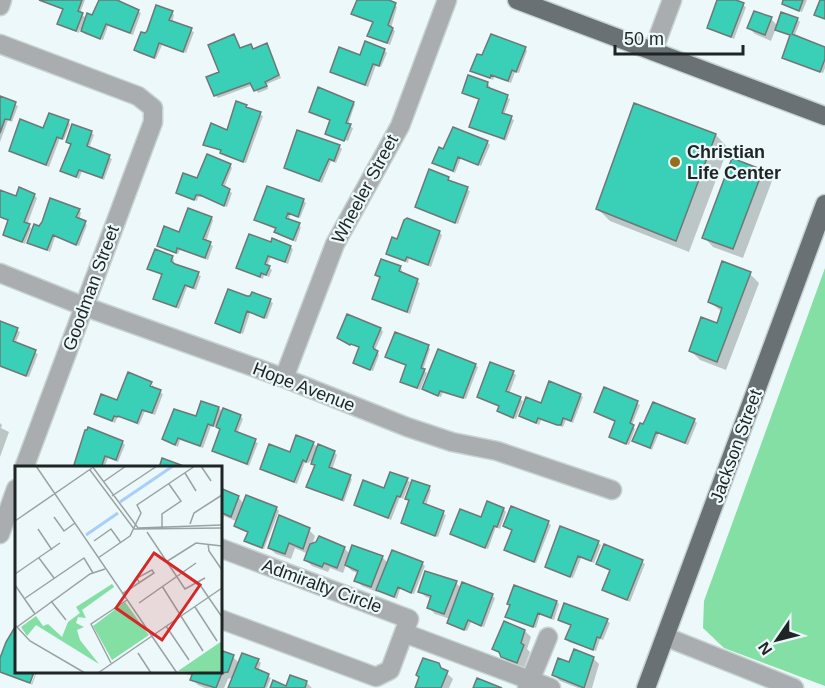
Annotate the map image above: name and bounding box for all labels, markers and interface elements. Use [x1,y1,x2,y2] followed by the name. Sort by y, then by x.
[615,18,742,56] scale bar
[624,29,664,49] text: 50 m
[328,131,402,247] street label: Wheeler Street
[687,142,781,183] place label: Christian Life Center
[668,155,682,169] marker: Christian Life Center
[59,223,123,353] street label: Goodman Street
[250,358,358,416] street label: Hope Avenue
[706,387,766,505] street label: Jackson Street
[15,466,222,673] inset map
[259,555,385,617] street label: Admiralty Circle
[747,610,807,670] north arrow
[755,639,775,658] text: N

